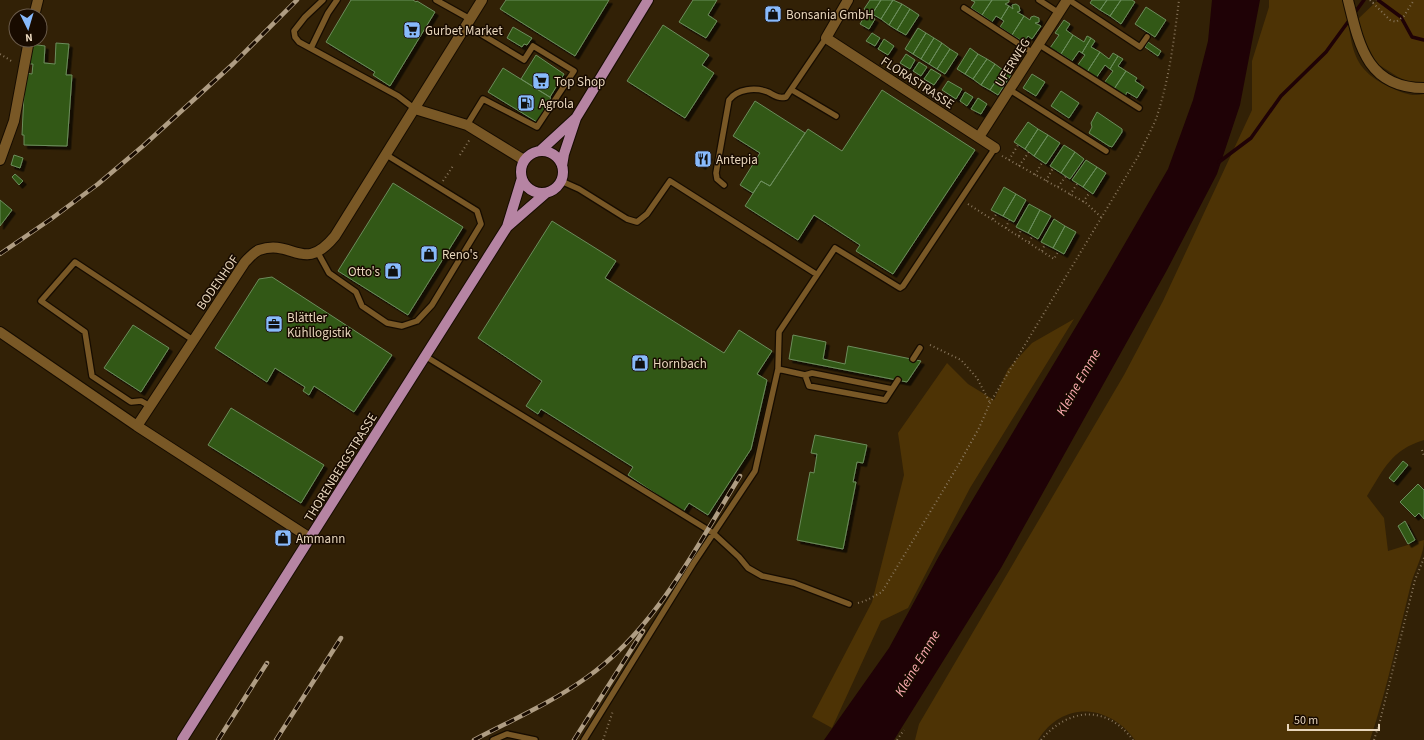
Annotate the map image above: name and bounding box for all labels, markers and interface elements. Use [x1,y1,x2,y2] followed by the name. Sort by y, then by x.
[763,4,783,24] shop icon: Bonsania GmbH
[786,6,874,24] place label: Bonsania GmbH
[8,8,48,48] north arrow
[402,20,422,40] supermarket icon: Gurbet Market
[425,22,503,40] place label: Gurbet Market
[25,30,33,45] text: N
[991,35,1035,90] street label: UFERWEG
[877,52,958,113] street label: FLORASTRASSE
[531,71,551,91] supermarket icon: Top Shop
[554,73,605,91] place label: Top Shop
[516,93,536,113] fuel station icon: Agrola
[539,95,574,113] place label: Agrola
[693,149,713,169] restaurant icon: Antepia
[716,151,758,169] place label: Antepia
[419,244,439,264] shop icon: Reno's
[442,246,478,264] place label: Reno's
[192,251,244,314] street label: BODENHOF
[383,261,403,281] shop icon: Otto's
[348,263,381,281] place label: Otto's
[287,309,352,342] place label: Blättler Kühllogistik
[264,314,284,334] office icon: Blättler Kühllogistik
[1052,345,1106,420] water label: Kleine Emme
[630,353,650,373] shop icon: Hornbach
[653,355,707,373] place label: Hornbach
[300,410,382,525] street label: THORENBERGSTRASSE
[273,528,293,548] shop icon: Ammann
[296,530,345,548] place label: Ammann
[890,626,946,701] water label: Kleine Emme
[1288,706,1379,732] scale bar
[1294,712,1318,729] text: 50 m

